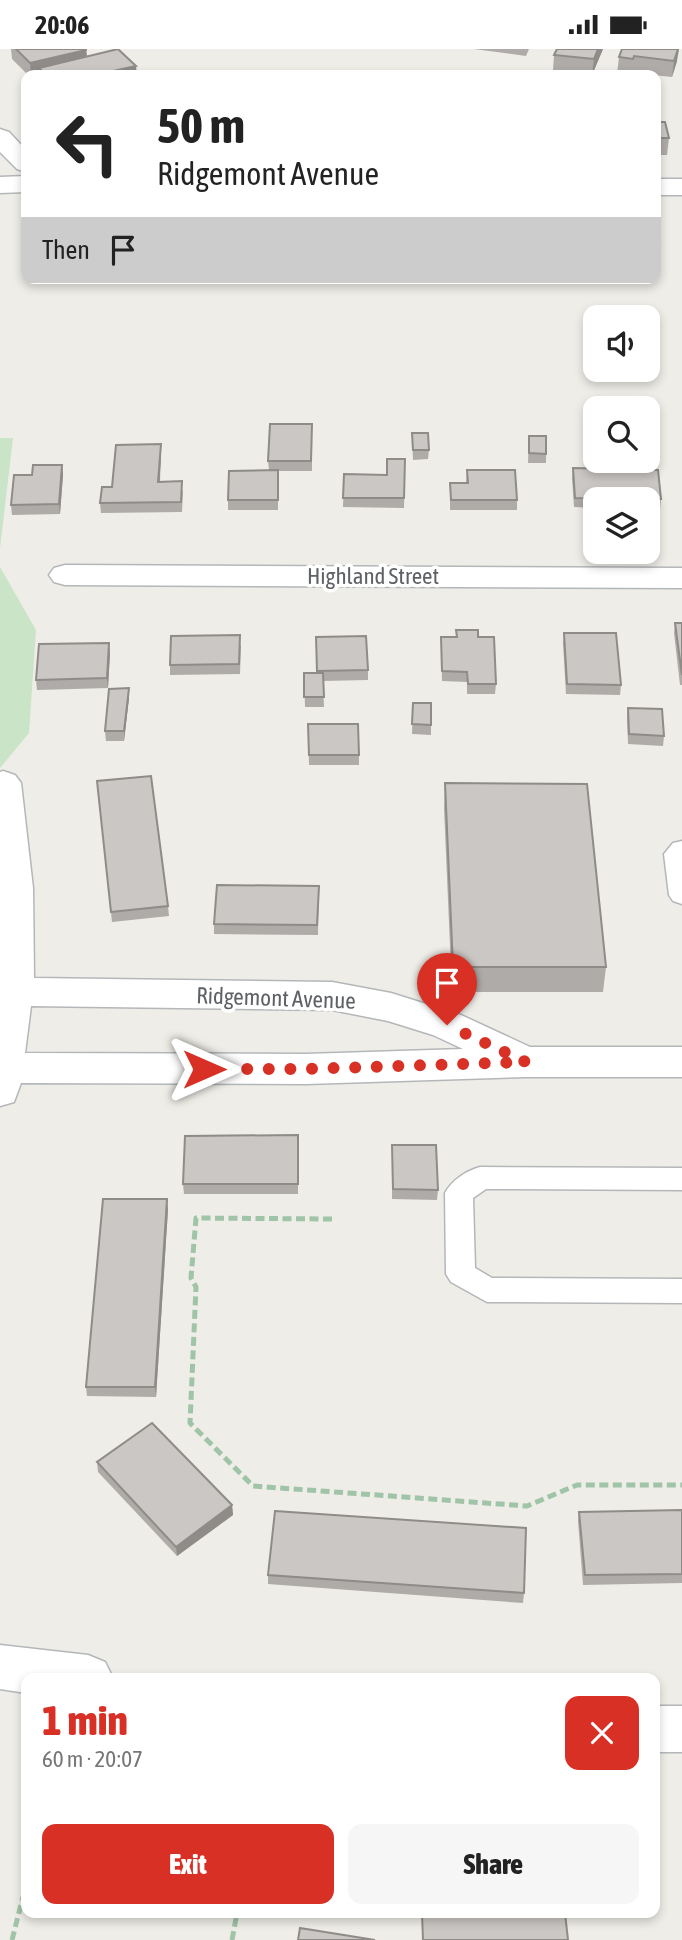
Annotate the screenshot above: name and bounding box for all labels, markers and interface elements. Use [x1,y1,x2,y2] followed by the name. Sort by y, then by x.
[35,10,90,40] text: 20:06
[157,97,245,153] text: 50 m
[42,98,133,189] icon: left
[157,155,379,192] text: Ridgemont Avenue
[104,231,142,269] icon: arrive
[42,235,90,265] text: Then
[583,305,660,564] map controls
[583,305,660,382] button: sound
[583,396,660,473] button: search
[583,487,660,564] button: layers
[307,563,439,589] street label: Highland Street
[417,953,477,1025] pin
[428,964,466,1002] icon: arrive
[196,982,356,1014] street label: Ridgemont Avenue
[167,1032,241,1106] position arrow
[42,1696,128,1744] text: 1 min
[565,1696,639,1770] button: close
[42,1746,143,1772] text: 60 m · 20:07
[42,1824,334,1904] button: Exit
[348,1824,639,1904] button: Share

